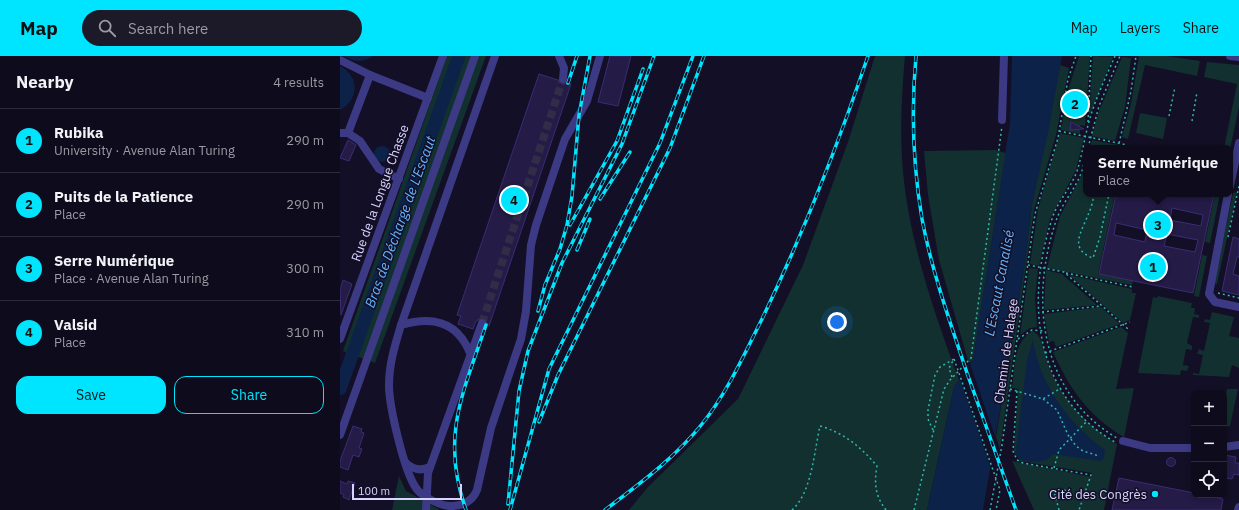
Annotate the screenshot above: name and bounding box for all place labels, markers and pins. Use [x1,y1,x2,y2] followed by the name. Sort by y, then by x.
[1062,89,1088,119] pin: 2
[501,185,527,215] pin: 4
[1145,210,1171,240] pin: 3
[1140,252,1166,282] pin: 1
[1049,486,1147,503] place label: Cité des Congrès
[1150,489,1160,499] marker: Cité des Congrès

